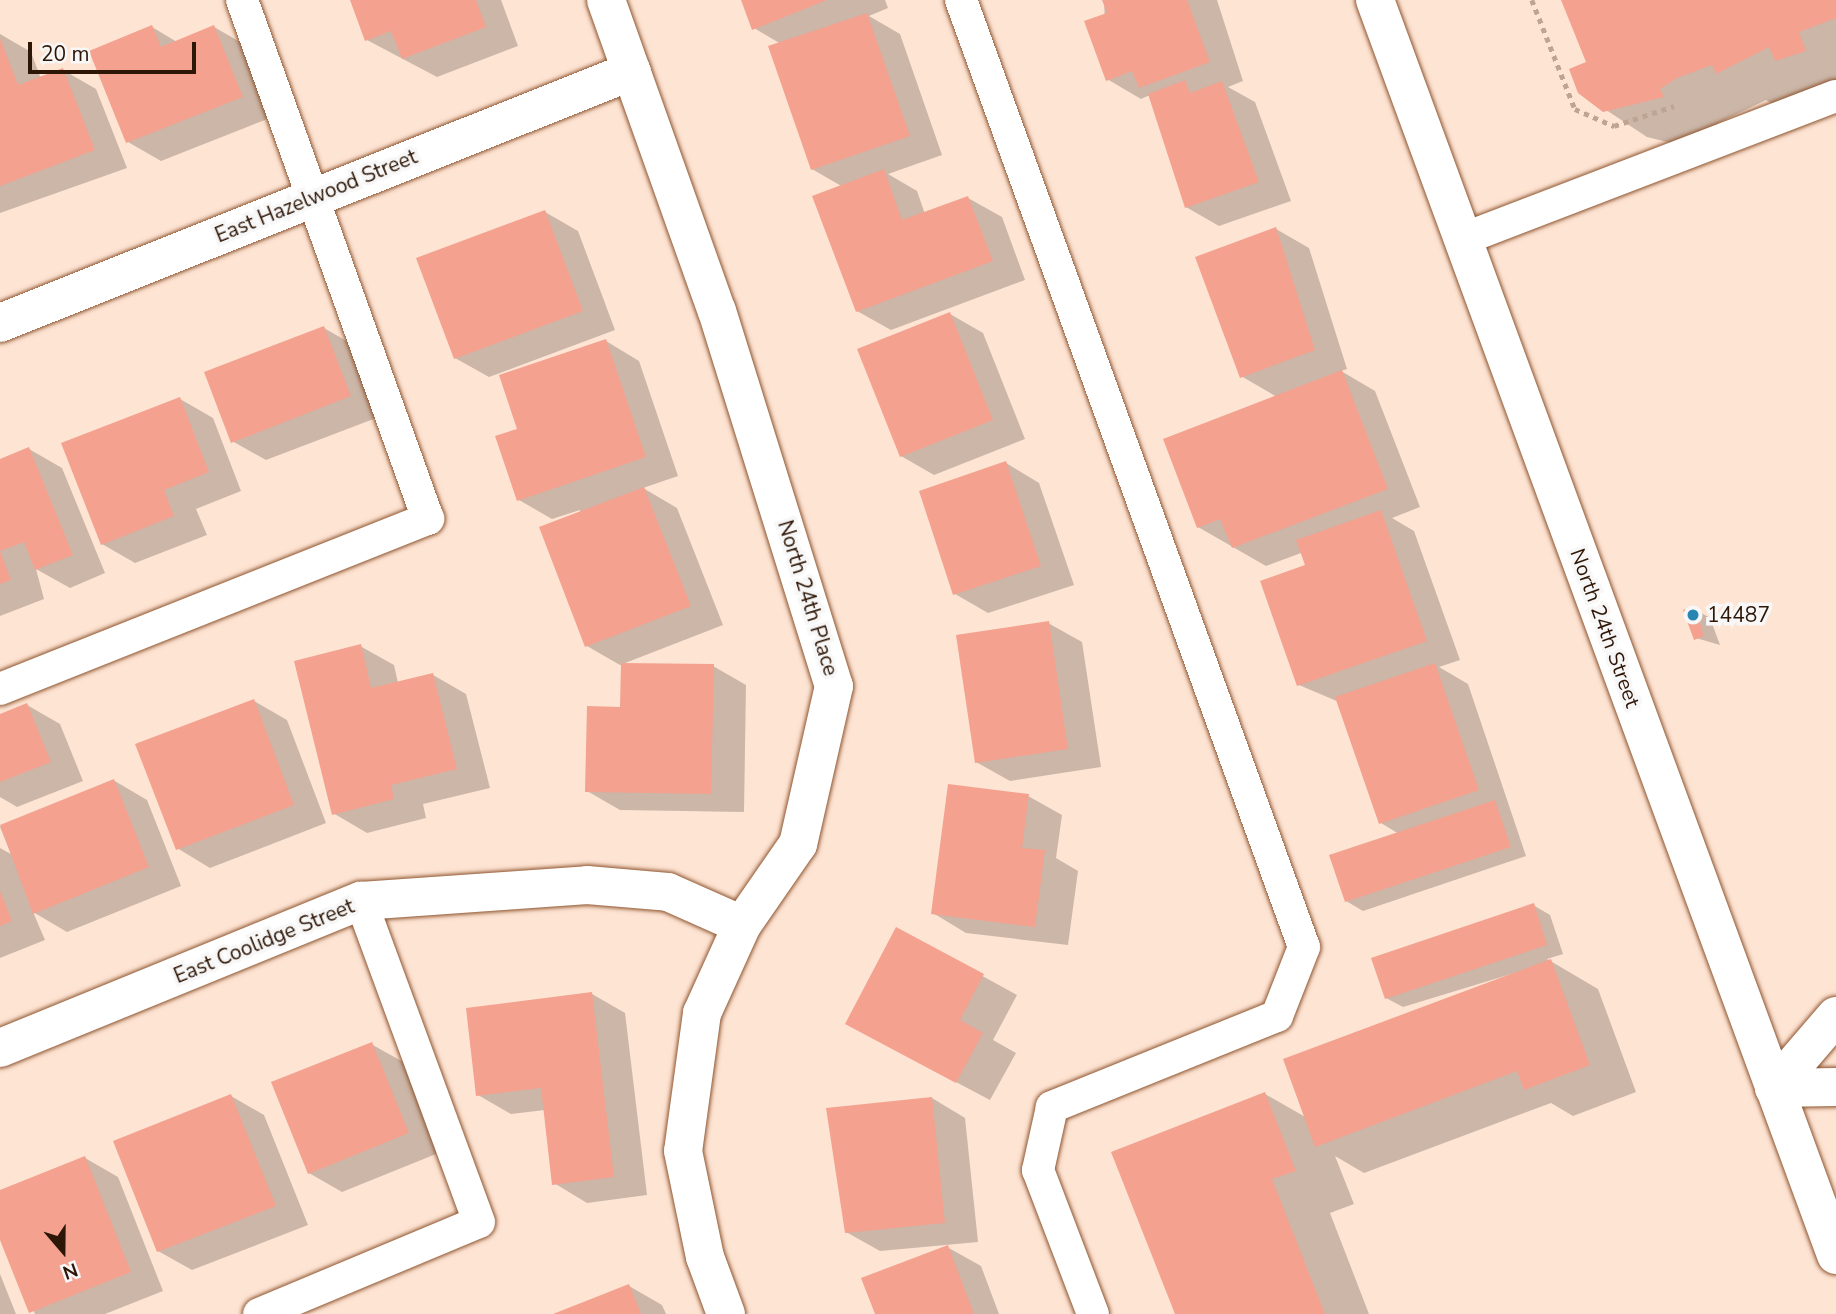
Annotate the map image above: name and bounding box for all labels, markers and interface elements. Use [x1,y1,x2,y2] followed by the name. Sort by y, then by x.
[32,28,200,72] scale bar
[41,40,90,68] text: 20 m
[211,144,421,248] street label: East Hazelwood Street
[772,517,844,679] street label: North 24th Place
[1565,545,1645,711] street label: North 24th Street
[1707,602,1770,628] place label: 14487
[1685,607,1701,623] marker: 14487
[170,893,358,989] street label: East Coolidge Street
[28,1216,98,1286] north arrow
[59,1256,81,1285] text: N

